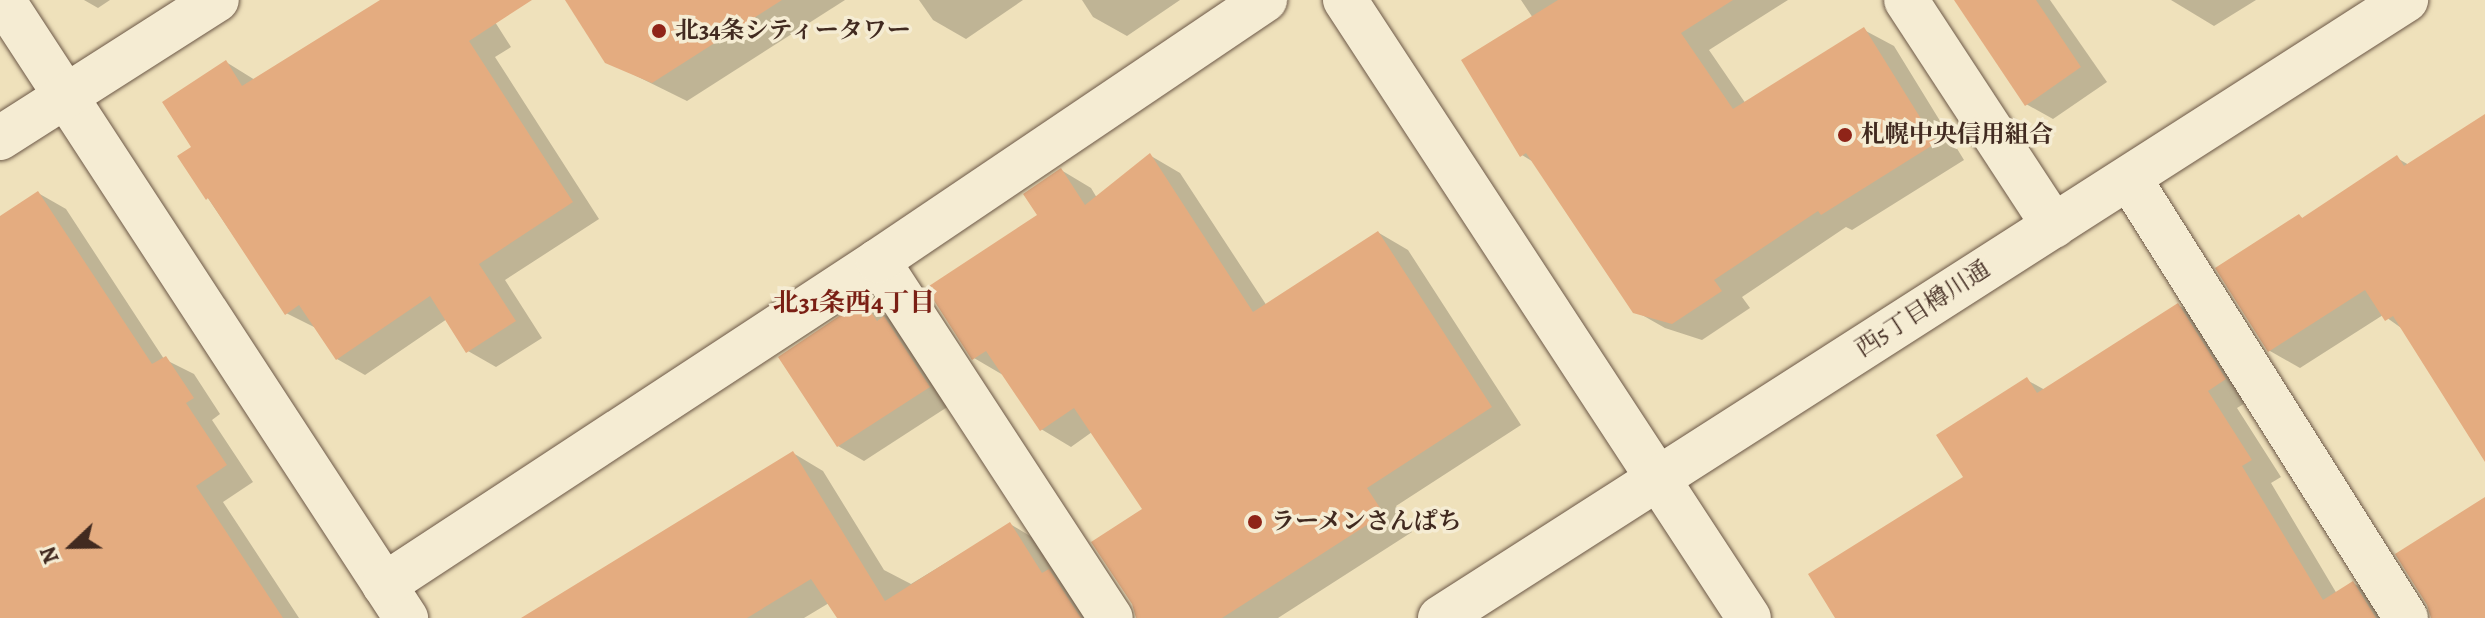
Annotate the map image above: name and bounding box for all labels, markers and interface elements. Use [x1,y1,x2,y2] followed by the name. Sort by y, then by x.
[675,17,913,45] place label: 北34条シティータワー
[650,22,668,40] marker: 北34条シティータワー
[1861,121,2053,149] place label: 札幌中央信用組合
[1836,126,1854,144] marker: 札幌中央信用組合
[1850,255,1996,363] street label: 西5丁目樽川通
[773,287,935,319] district label: 北31条西4丁目
[32,506,112,586] north arrow
[1271,508,1463,536] place label: ラーメンさんぱち
[1246,513,1264,531] marker: ラーメンさんぱち
[33,542,67,568] text: N

